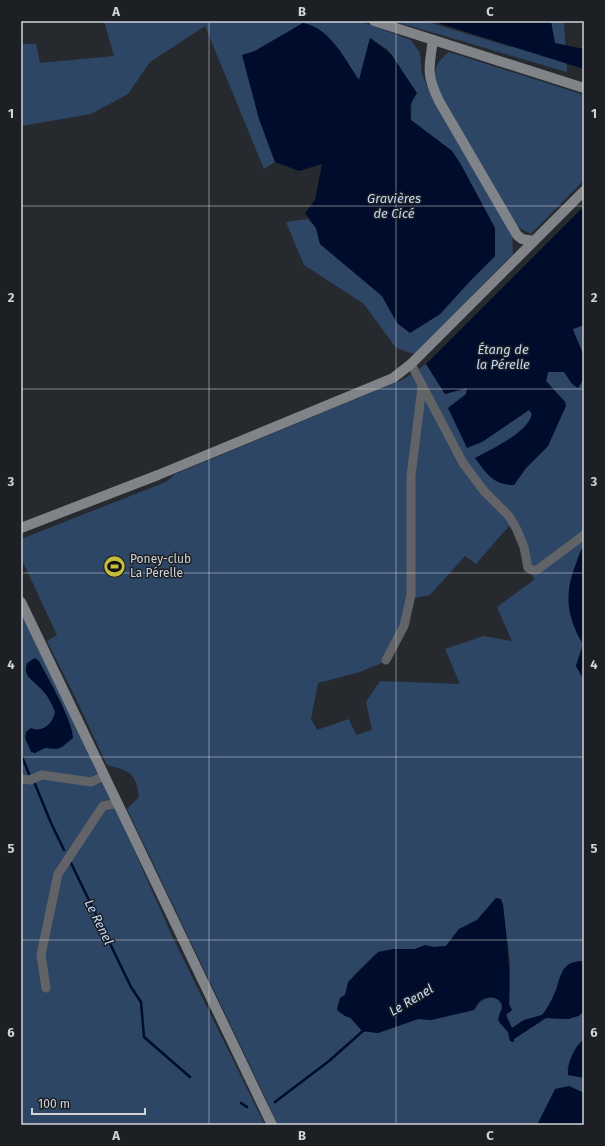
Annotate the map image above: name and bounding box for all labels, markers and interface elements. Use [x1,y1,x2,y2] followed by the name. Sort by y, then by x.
[111,4,120,19] text: A
[298,4,306,19] text: B
[486,4,494,19] text: C
[8,106,14,121] text: 1
[591,106,597,121] text: 1
[367,191,421,221] water label: Gravières de Cicé
[8,290,15,305] text: 2
[591,290,598,305] text: 2
[476,342,530,372] water label: Étang de la Pérelle
[7,474,15,489] text: 3
[590,474,598,489] text: 3
[130,552,191,580] place label: Poney-club La Pérelle
[101,553,127,579] sports icon: Poney-club La Pérelle
[7,657,15,672] text: 4
[590,657,598,672] text: 4
[8,841,15,856] text: 5
[591,841,598,856] text: 5
[82,897,116,947] water label: Le Renel
[386,981,436,1019] water label: Le Renel
[7,1025,15,1040] text: 6
[590,1025,598,1040] text: 6
[32,1090,145,1116] scale bar
[38,1097,70,1111] text: 100 m
[111,1128,120,1143] text: A
[298,1128,306,1143] text: B
[486,1128,494,1143] text: C

